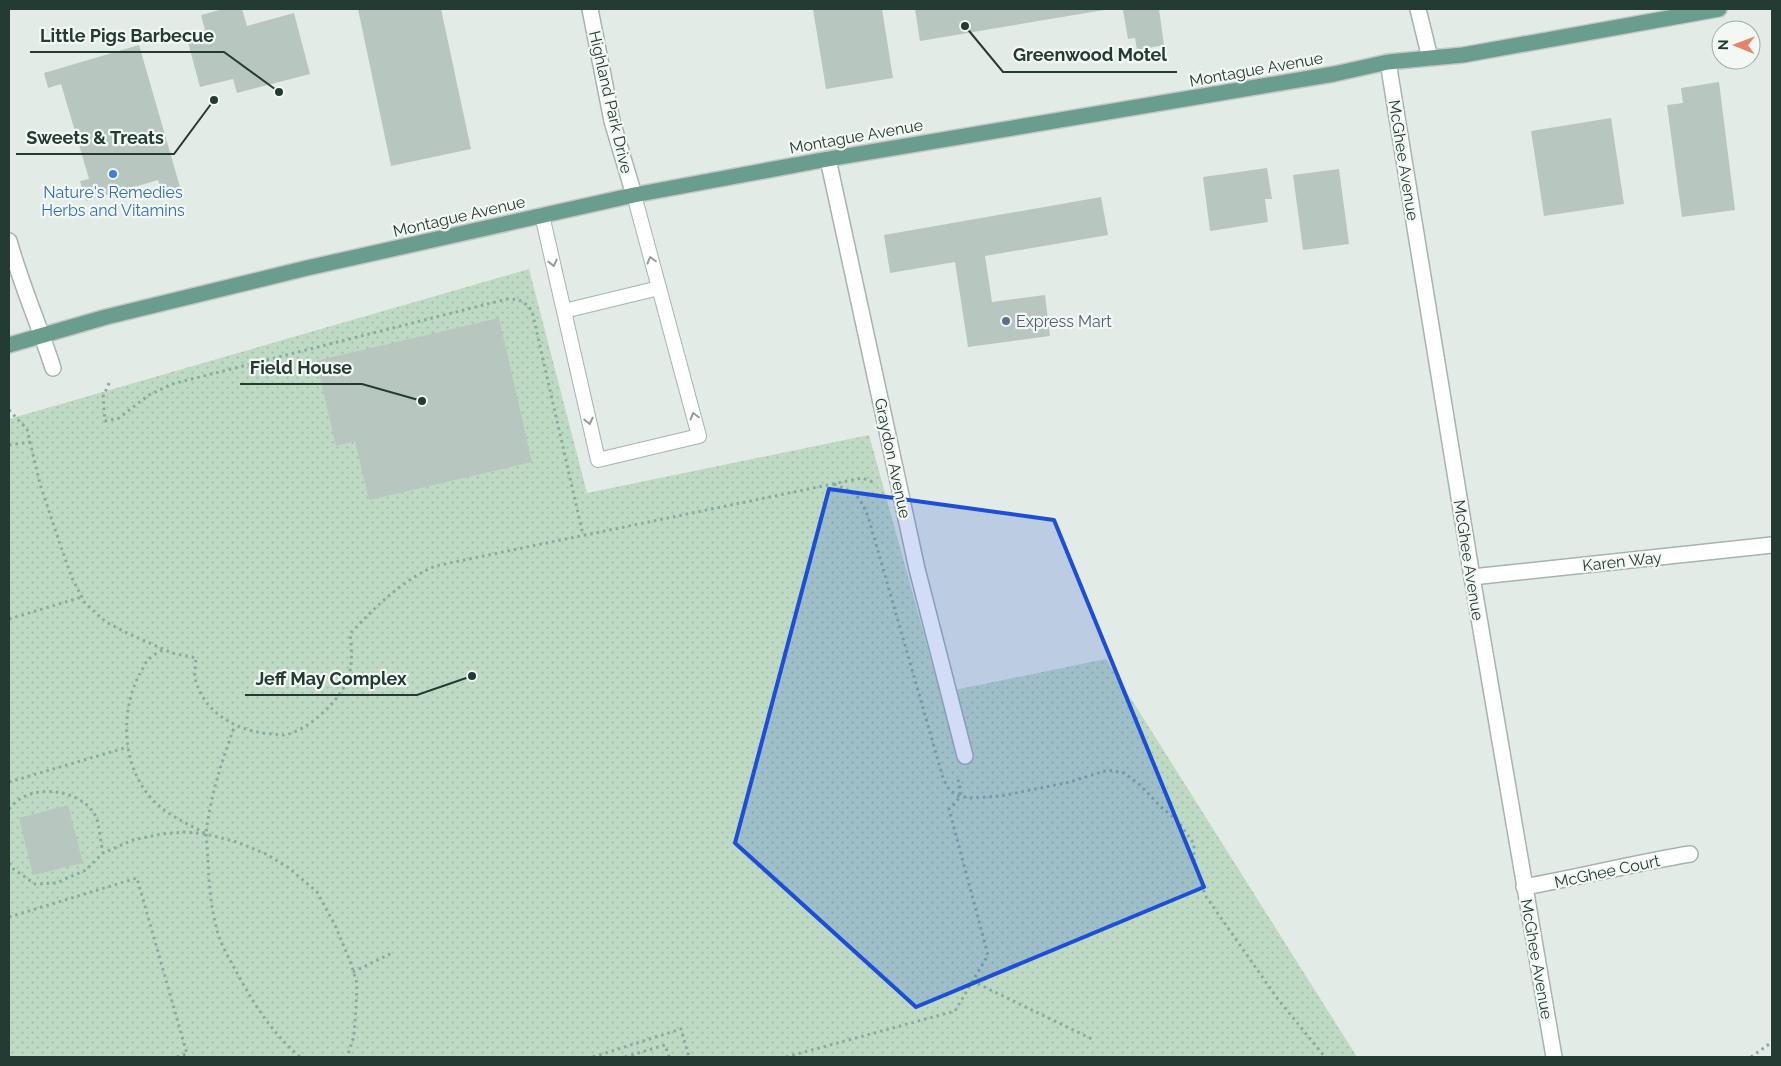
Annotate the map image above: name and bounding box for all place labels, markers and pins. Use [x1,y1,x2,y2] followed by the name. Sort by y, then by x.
[30,19,224,52] callout: Little Pigs Barbecue
[1003,39,1177,72] callout: Greenwood Motel
[16,121,174,154] callout: Sweets & Treats
[107,168,119,180] marker: Nature's Remedies Herbs and Vitamins
[41,183,185,220] place label: Nature's Remedies Herbs and Vitamins
[1016,312,1112,331] place label: Express Mart
[1000,315,1012,327] marker: Express Mart
[240,351,362,384] callout: Field House
[245,662,417,695] callout: Jeff May Complex

